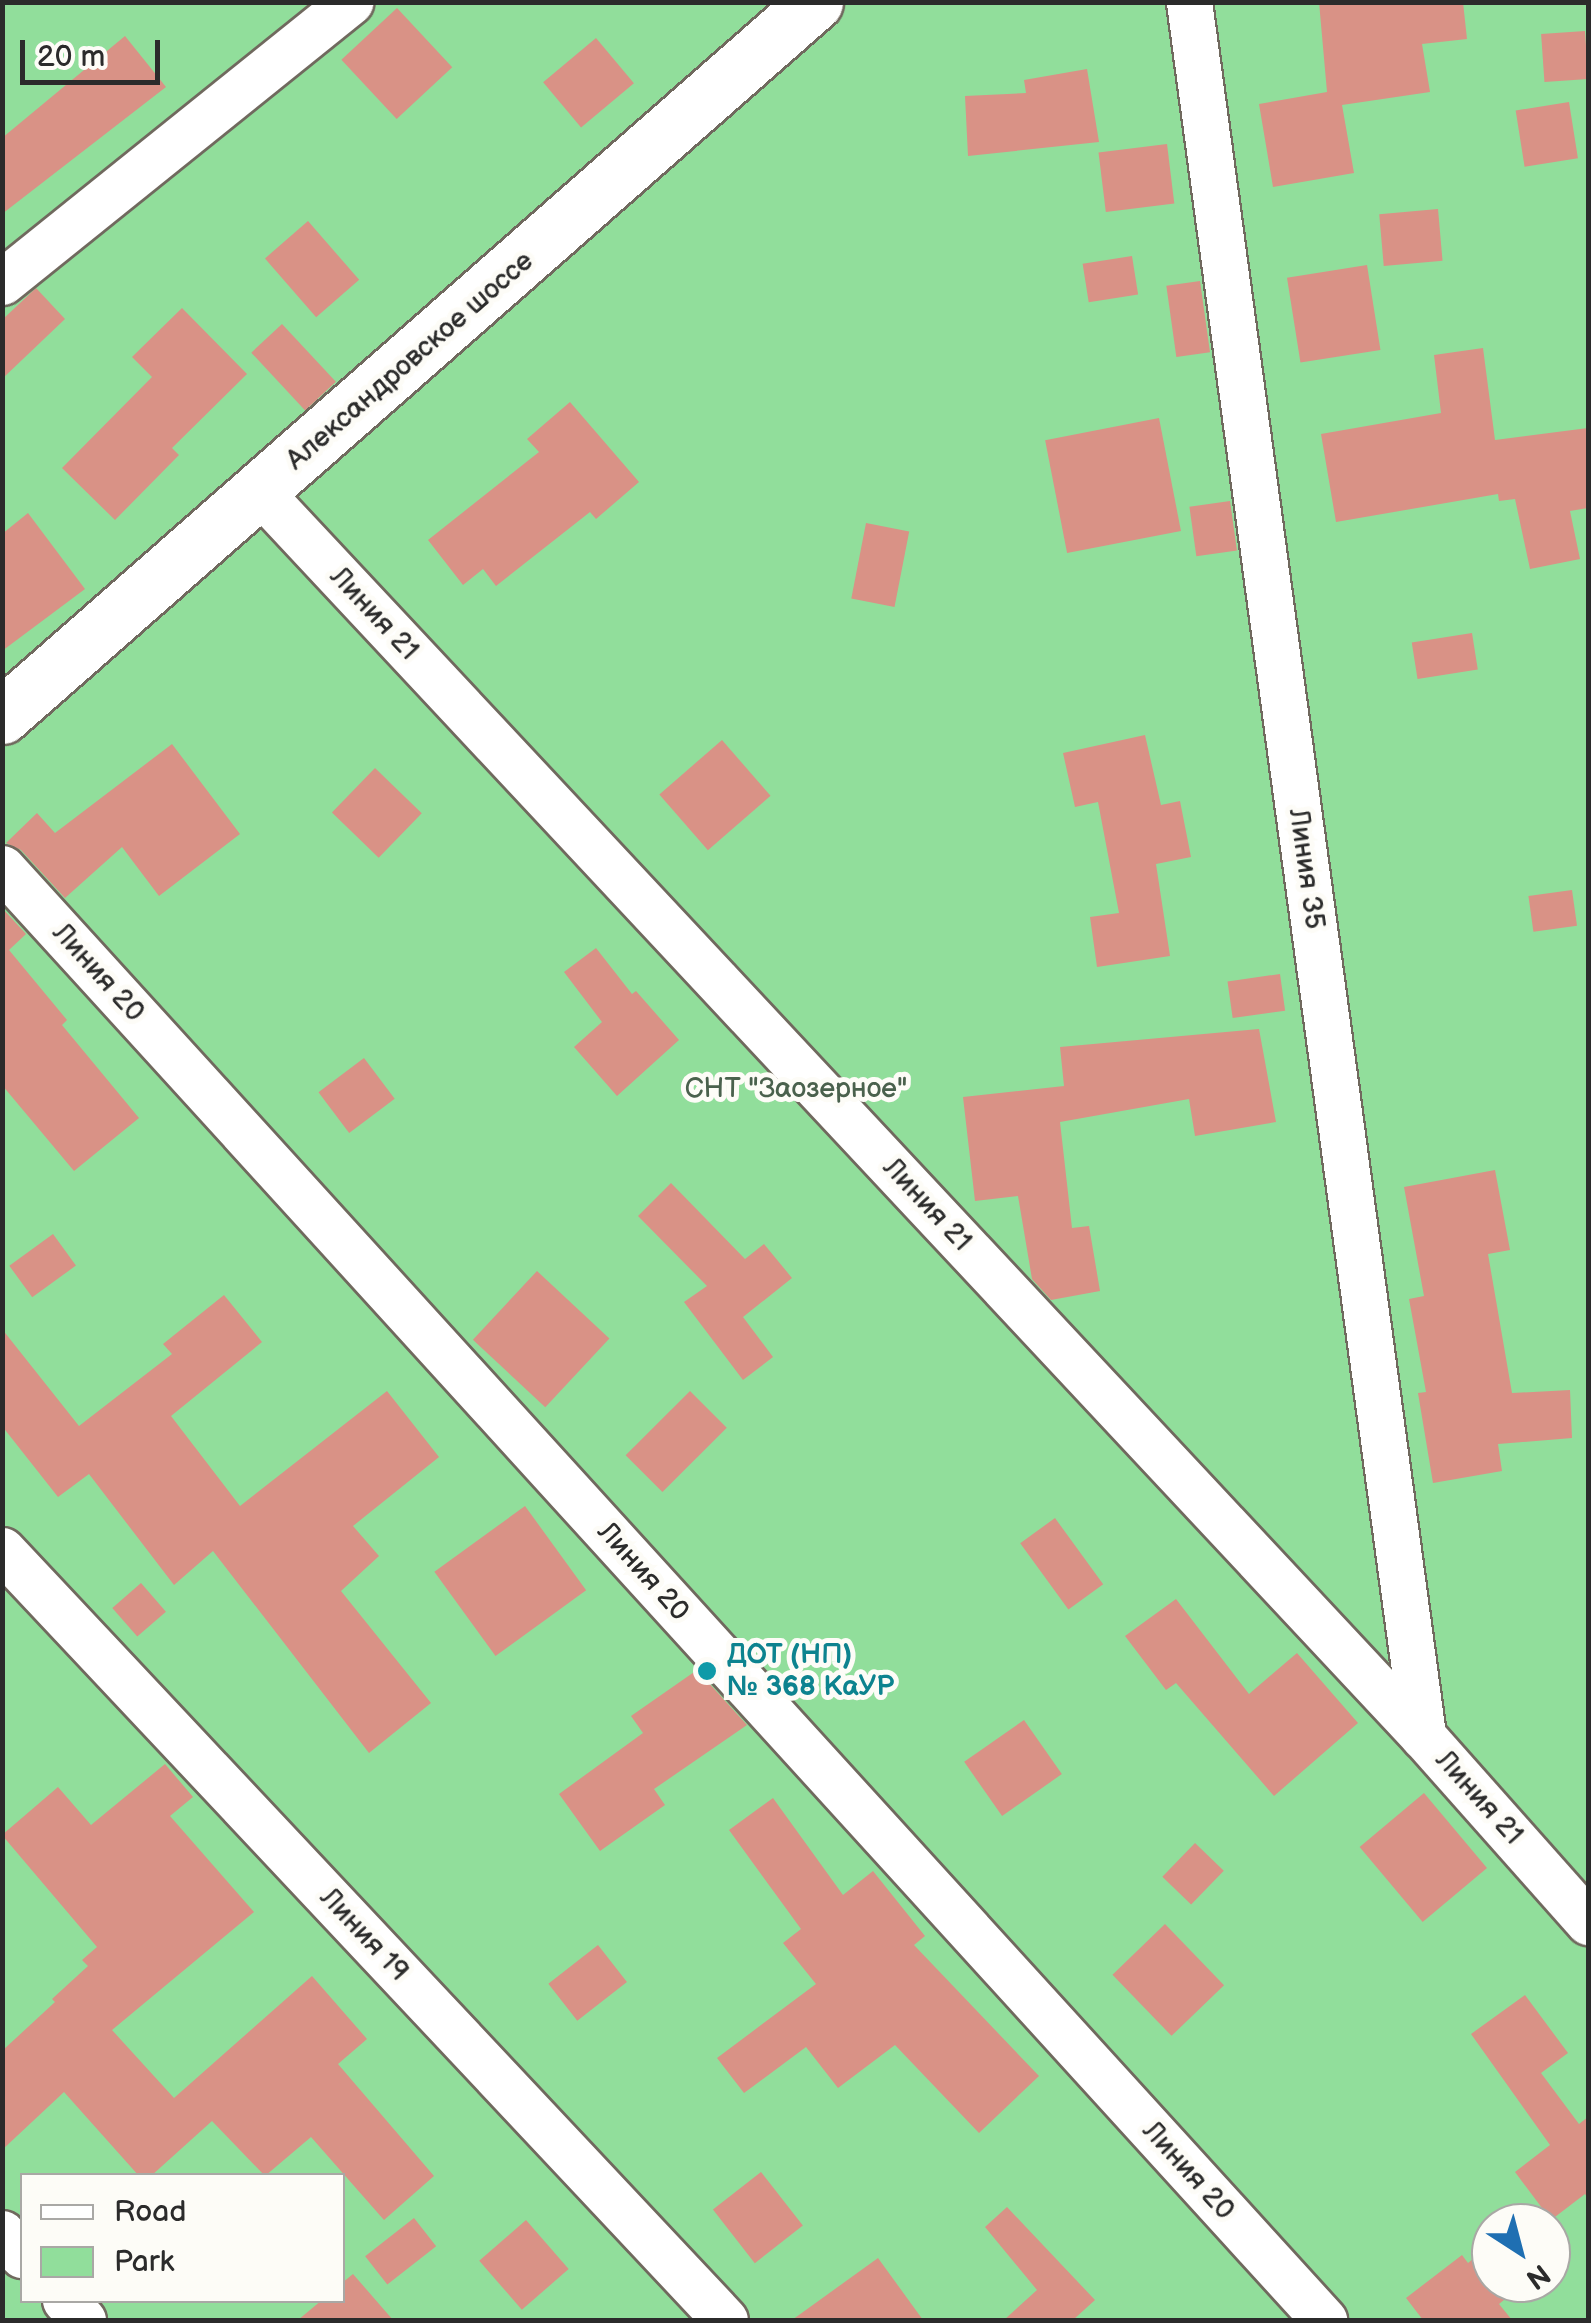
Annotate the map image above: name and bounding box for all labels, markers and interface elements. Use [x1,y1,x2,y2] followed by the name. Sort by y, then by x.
[25,20,165,82] scale bar
[37,39,105,75] text: 20 m
[280,245,540,477] street label: Александровское шоссе
[323,561,425,667] street label: Линия 21
[1281,807,1331,931] street label: Линия 35
[45,917,151,1029] street label: Линия 20
[685,1072,907,1106] park label: СНТ "Заозерное"
[876,1152,978,1258] street label: Линия 21
[590,1516,696,1628] street label: Линия 20
[727,1638,894,1704] place label: ДОТ (НП) № 368 КаУР
[696,1660,718,1682] marker: ДОТ (НП) № 368 КаУР
[1428,1744,1530,1852] street label: Линия 21
[312,1881,416,1989] street label: Линия 19
[1135,2115,1241,2227] street label: Линия 20
[20,2173,345,2303] legend
[114,2194,187,2230] text: Road
[1471,2203,1571,2303] north arrow
[114,2244,174,2280] text: Park
[1520,2257,1556,2296] text: N

